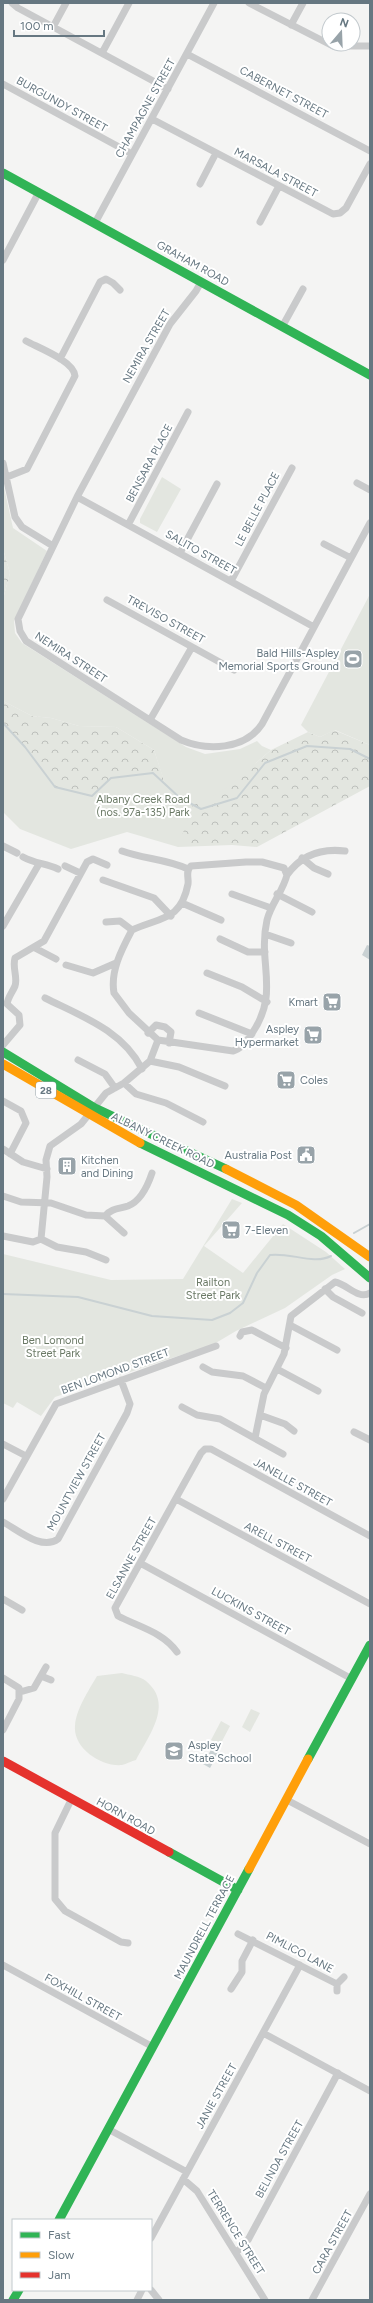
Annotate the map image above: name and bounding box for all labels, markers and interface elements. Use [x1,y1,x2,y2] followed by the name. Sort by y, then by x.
[14,12,104,38] scale bar
[321,12,361,52] north arrow
[338,15,350,31] text: N
[20,19,54,33] text: 100 m
[113,56,178,160] street label: CHAMPAGNE STREET
[237,64,330,121] street label: CABERNET STREET
[14,74,109,135] street label: BURGUNDY STREET
[232,145,320,200] street label: MARSALA STREET
[154,238,232,289] street label: GRAHAM ROAD
[120,307,173,386] street label: NEMIRA STREET
[123,422,176,505] street label: BENSARA PLACE
[232,470,283,549] street label: LE BELLE PLACE
[163,528,238,577] street label: SALITO STREET
[125,593,207,646] street label: TREVISO STREET
[32,629,109,686] street label: NEMIRA STREET
[218,647,339,673] place label: Bald Hills-Aspley Memorial Sports Ground
[342,648,364,670] sports icon: Bald Hills-Aspley Memorial Sports Ground
[96,793,190,819] park label: Albany Creek Road (nos. 97a-135) Park
[321,991,343,1013] supermarket icon: Kmart
[288,996,318,1009] place label: Kmart
[235,1023,299,1049] place label: Aspley Hypermarket
[302,1024,324,1046] supermarket icon: Aspley Hypermarket
[275,1069,297,1091] supermarket icon: Coles
[300,1074,328,1087] place label: Coles
[36,1082,56,1098] road number: 28
[109,1110,217,1171] street label: ALBANY CREEK ROAD
[295,1144,317,1166] public building icon: Australia Post
[225,1149,292,1162] place label: Australia Post
[81,1154,133,1180] place label: Kitchen and Dining
[56,1155,78,1177] building icon: Kitchen and Dining
[220,1219,242,1241] supermarket icon: 7-Eleven
[245,1224,288,1237] place label: 7-Eleven
[186,1276,241,1302] park label: Railton Street Park
[22,1334,84,1360] park label: Ben Lomond Street Park
[59,1346,171,1397] street label: BEN LOMOND STREET
[44,1431,109,1533] street label: MOUNTVIEW STREET
[251,1456,334,1509] street label: JANELLE STREET
[104,1515,159,1601] street label: ELSANNE STREET
[242,1519,313,1566] street label: ARELL STREET
[209,1584,292,1638] street label: LUCKINS STREET
[188,1739,251,1765] place label: Aspley State School
[163,1740,185,1762] school or university icon: Aspley State School
[94,1795,158,1838] street label: HORN ROAD
[171,1873,237,1982] street label: MAUNDRELL TERRACE
[264,1929,336,1976] street label: PIMLICO LANE
[42,1971,123,2024] street label: FOXHILL STREET
[193,2061,240,2131] street label: JANIE STREET
[253,2118,306,2200] street label: BELINDA STREET
[204,2188,267,2277] street label: TERRENCE STREET
[309,2208,355,2277] street label: CARA STREET
[12,2219,152,2291] legend
[48,2228,71,2242] text: Fast
[48,2248,75,2262] text: Slow
[48,2268,71,2282] text: Jam

